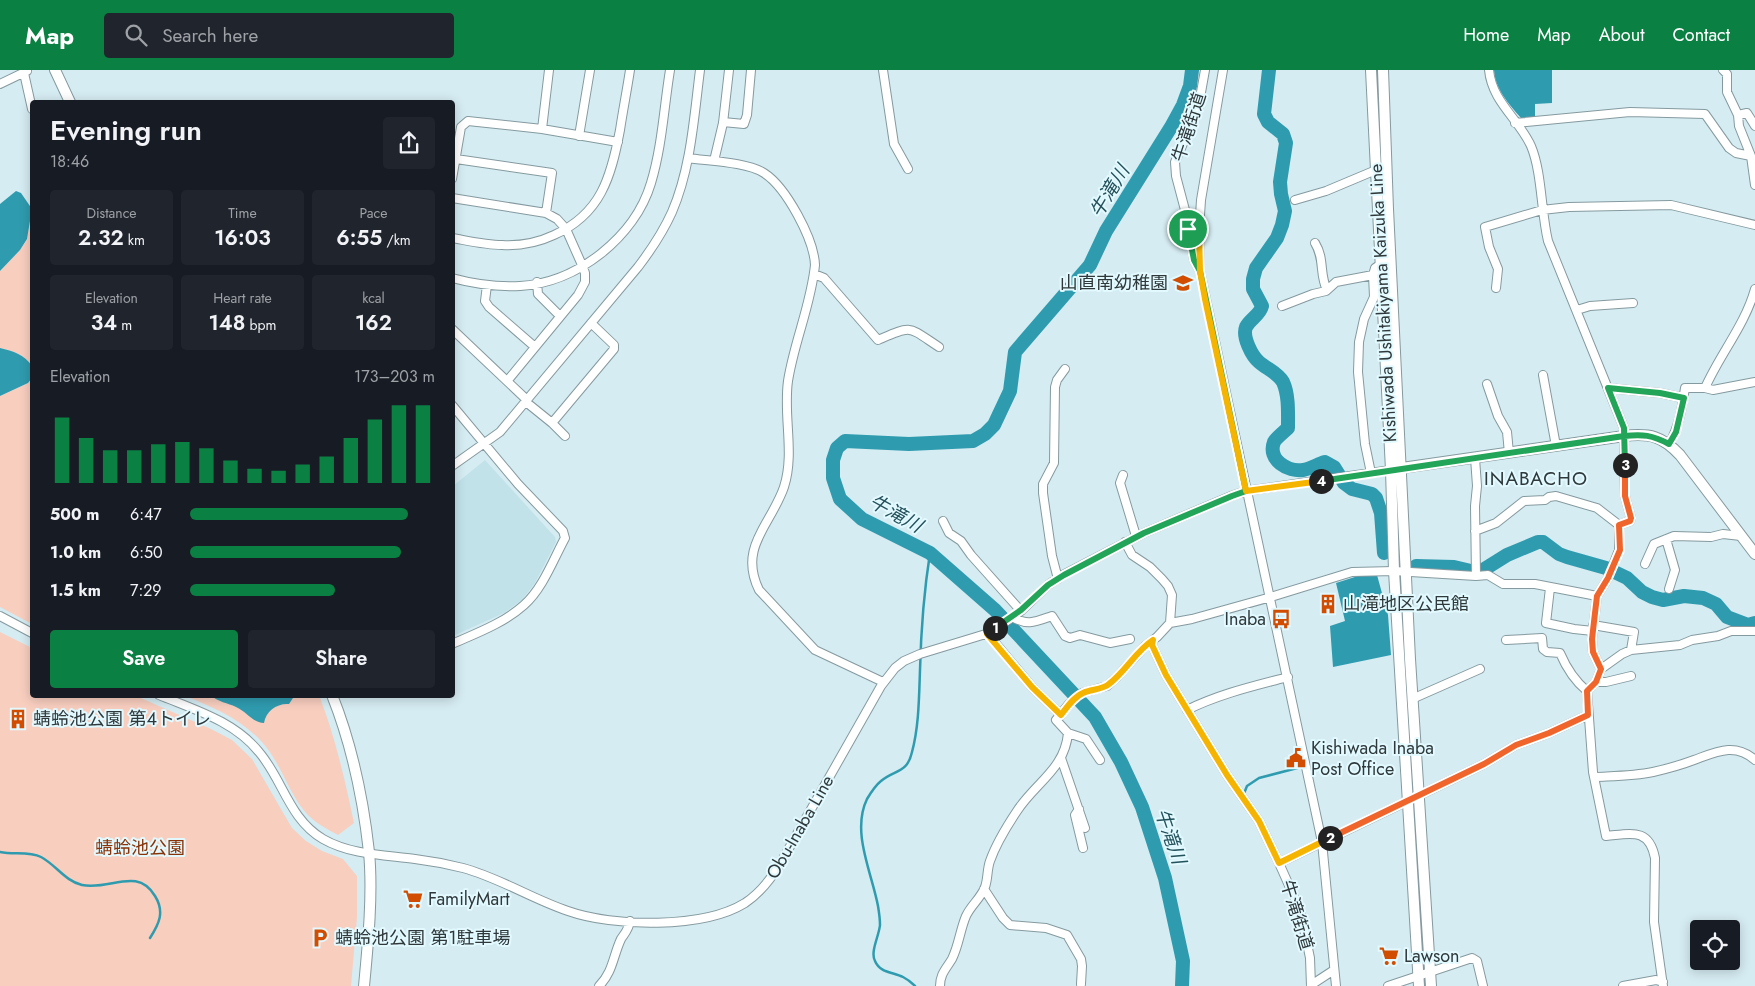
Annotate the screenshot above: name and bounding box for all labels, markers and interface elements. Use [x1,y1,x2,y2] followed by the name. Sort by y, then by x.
[104,13,454,58] search box
[25,18,74,53] text: Map
[122,21,150,49] icon: search
[162,22,258,49] text: Search here
[1463,22,1509,48] text: Home
[1537,22,1571,48] text: Map
[1599,22,1644,48] text: About
[1672,22,1730,48] text: Contact
[1166,89,1212,165] street label: 牛滝街道
[50,110,202,151] text: Evening run
[383,117,435,169] button: share
[50,150,89,173] text: 18:46
[1083,158,1137,223] water label: 牛滝川
[1363,163,1403,443] street label: Kishiwada Ushitakiyama Kaizuka Line
[86,203,137,223] text: Distance
[228,203,257,223] text: Time
[360,203,387,223] text: Pace
[1167,208,1209,250] pin
[1174,215,1202,243] icon: arrive
[78,223,124,253] text: 2.32
[214,223,271,253] text: 16:03
[336,223,382,253] text: 6:55
[124,230,145,250] text: km
[382,230,411,250] text: /km
[1060,270,1168,296] place label: 山直南幼稚園
[1172,272,1194,294] school or university icon: 山直南幼稚園
[85,288,138,308] text: Elevation
[213,288,272,308] text: Heart rate
[362,288,385,308] text: kcal
[91,308,117,338] text: 34
[209,308,245,338] text: 148
[355,308,392,338] text: 162
[117,315,132,335] text: m
[245,315,276,335] text: bpm
[50,365,110,388] text: Elevation
[354,365,435,388] text: 173–203 m
[1612,452,1638,478] pin: 3
[1621,455,1630,475] text: 3
[1484,465,1588,492] district label: INABACHO
[1308,468,1334,494] pin: 4
[1317,471,1326,491] text: 4
[864,488,929,540] water label: 牛滝川
[50,503,99,526] text: 500 m
[130,503,162,526] text: 6:47
[50,541,101,564] text: 1.0 km
[130,541,163,564] text: 6:50
[50,579,101,602] text: 1.5 km
[130,579,162,602] text: 7:29
[1343,591,1469,617] place label: 山滝地区公民館
[1317,593,1339,615] building icon: 山滝地区公民館
[1225,606,1266,632] place label: Inaba
[1270,608,1292,630] bus stop icon: Inaba
[982,616,1008,640] pin: 1
[992,618,999,638] text: 1
[50,630,238,688] button: Save
[248,630,435,688] button: Share
[33,706,211,732] place label: 蜻蛉池公園 第4トイレ
[7,708,29,730] building icon: 蜻蛉池公園 第4トイレ
[1311,735,1434,782] place label: Kishiwada Inaba Post Office
[1285,747,1307,769] public building icon: Kishiwada Inaba Post Office
[760,770,840,884] street label: Obu-Inaba Line
[1148,805,1193,869] water label: 牛滝川
[1318,826,1342,850] pin: 2
[1326,828,1335,848] text: 2
[95,835,185,861] park label: 蜻蛉池公園
[1274,877,1320,953] street label: 牛滝街道
[428,886,510,912] place label: FamilyMart
[402,888,424,910] supermarket icon: FamilyMart
[1690,920,1740,970] map controls
[1690,920,1740,970] button: locate
[335,925,511,951] place label: 蜻蛉池公園 第1駐車場
[309,927,331,949] parking icon: 蜻蛉池公園 第1駐車場
[1404,943,1459,969] place label: Lawson
[1378,945,1400,967] supermarket icon: Lawson

